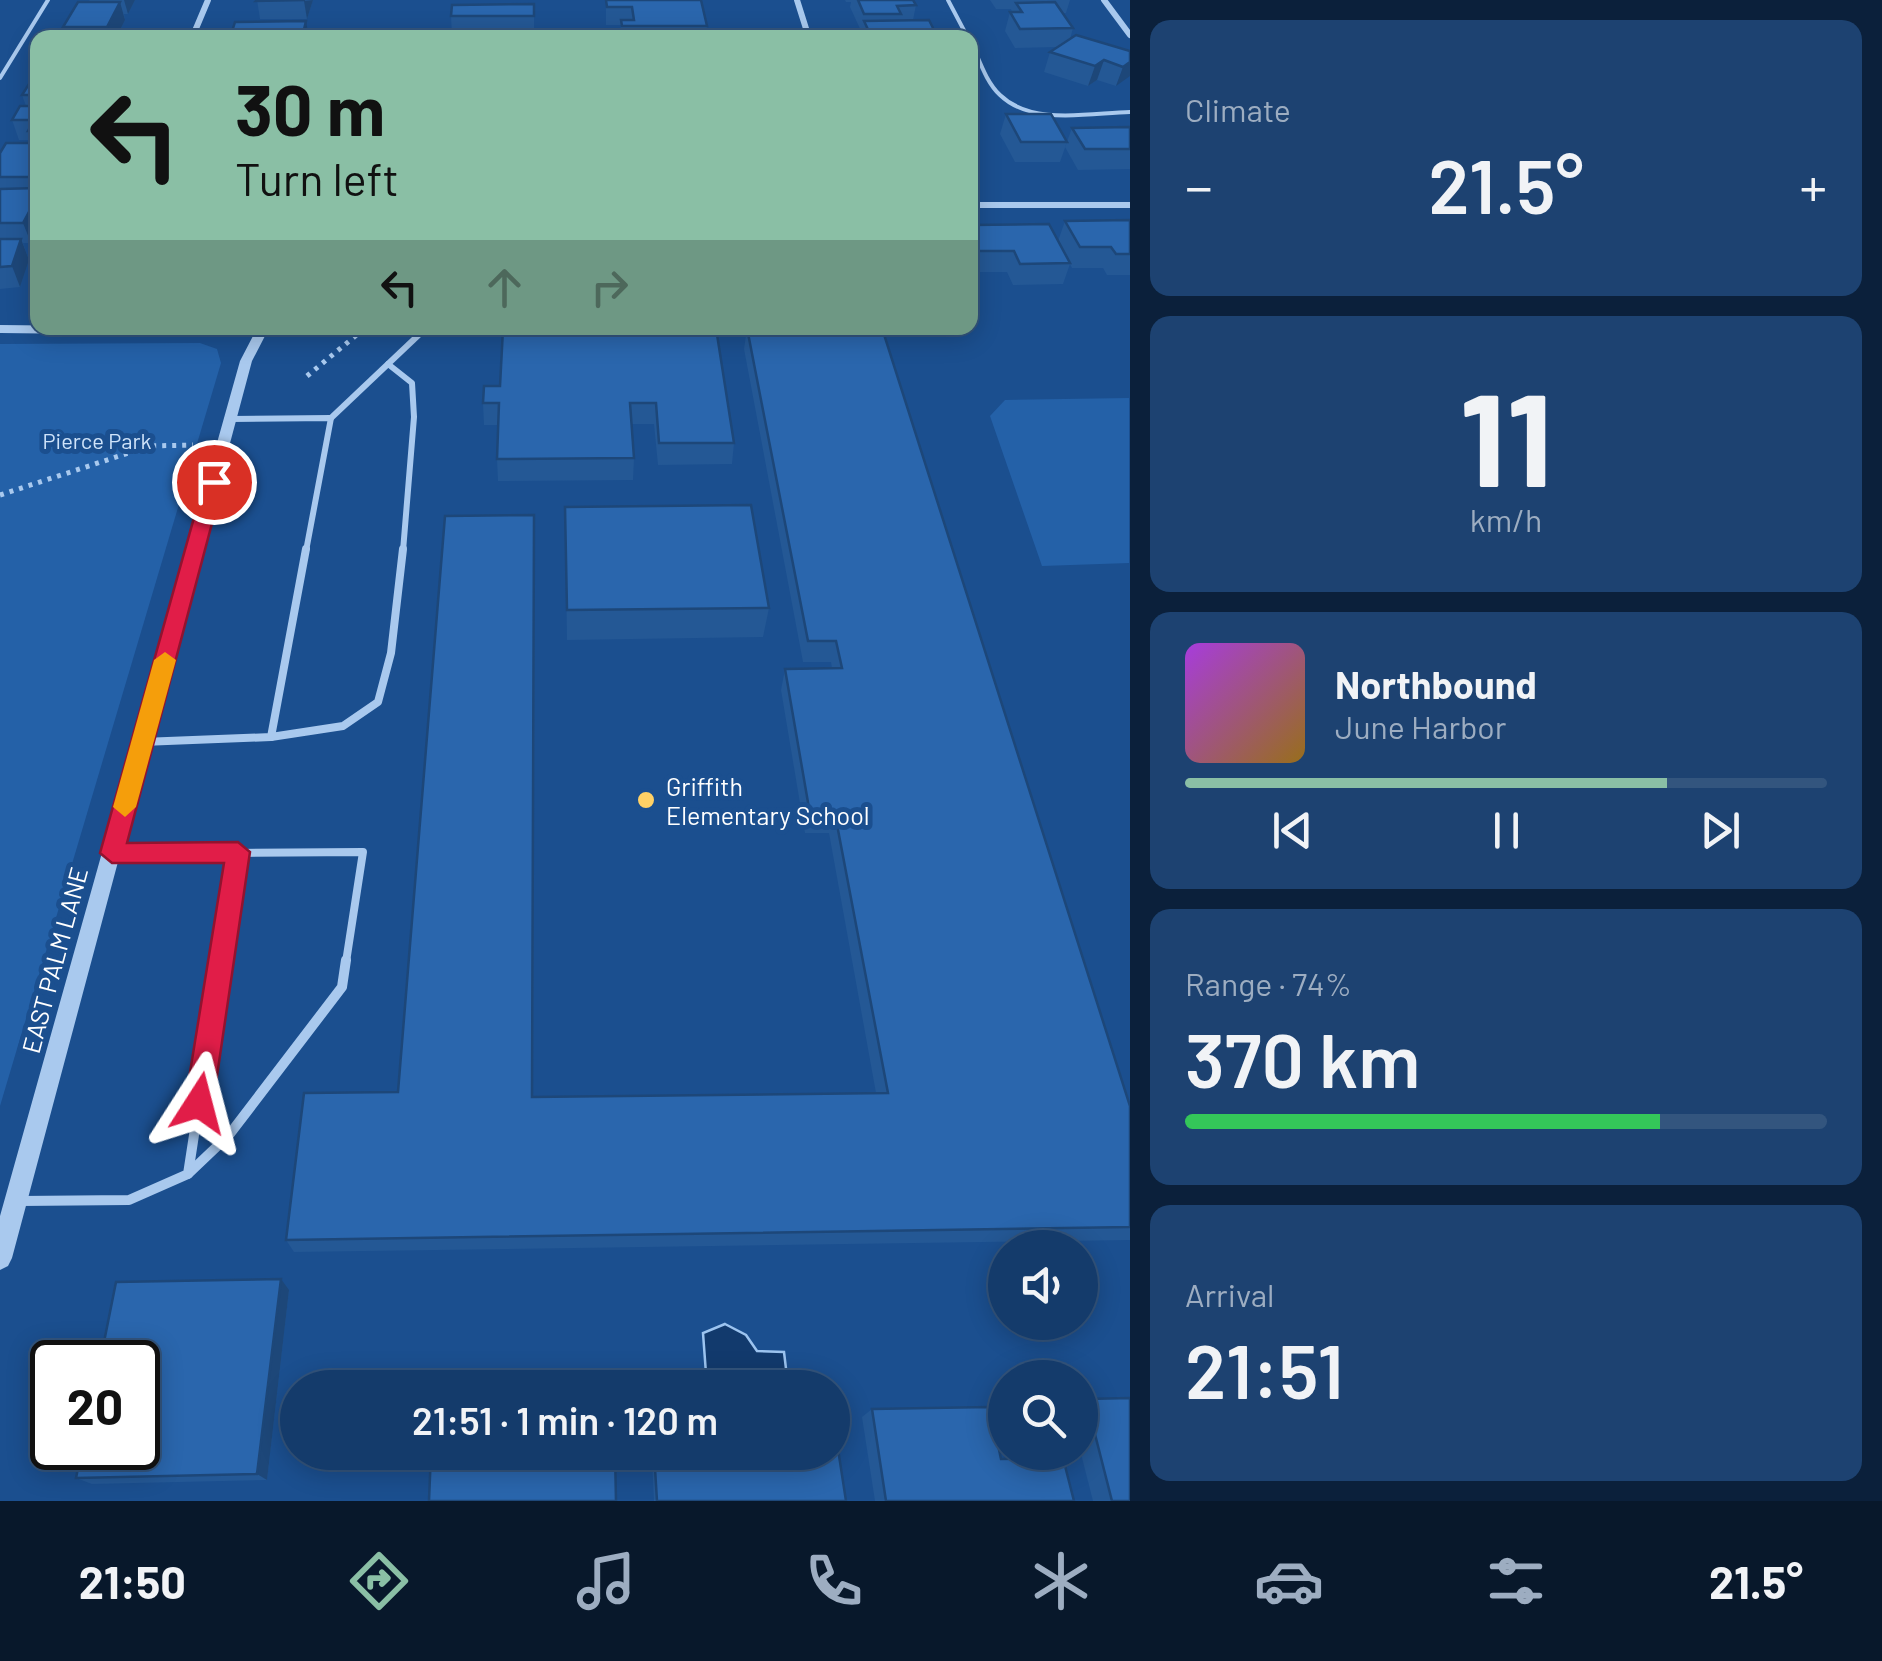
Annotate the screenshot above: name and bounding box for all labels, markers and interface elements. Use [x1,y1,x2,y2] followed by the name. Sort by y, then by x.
[235,66,385,150] text: 30 m
[70,70,200,200] icon: left
[1185,90,1291,128] text: Climate
[1428,139,1584,229] text: 21.5°
[235,151,399,205] text: Turn left
[1185,152,1213,218] text: −
[1799,152,1827,218] text: +
[372,260,427,315] icon: left
[477,260,532,315] icon: ahead
[582,260,637,315] icon: right
[1460,357,1552,513] text: 11
[43,427,152,453] park label: Pierce Park
[172,440,257,525] pin
[187,455,242,510] icon: arrive
[1470,500,1542,538] text: km/h
[1335,661,1537,707] text: Northbound
[1335,707,1506,745] text: June Harbor
[666,771,870,830] place label: Griffith Elementary School
[635,789,657,811] marker: Griffith Elementary School
[1265,803,1320,858] icon: previous
[1479,803,1534,858] icon: pause
[1693,803,1748,858] icon: next
[15,864,93,1056] street label: EAST PALM LANE
[1185,964,1352,1002] text: Range · 74%
[1185,1013,1420,1103] text: 370 km
[147,1051,251,1155] position arrow
[988,1230,1098,1470] map controls
[988,1230,1098,1340] button: sound
[1185,1275,1274,1313] text: Arrival
[1185,1324,1344,1414] text: 21:51
[30,1340,160,1470] speed limit sign: 20
[988,1360,1098,1470] button: search
[412,1397,718,1443] text: 21:51 · 1 min · 120 m
[344,1546,414,1616] icon: directions
[571,1546,641,1616] icon: music
[799,1546,869,1616] icon: phone
[1026,1546,1096,1616] icon: climate
[1254,1546,1324,1616] icon: car
[1481,1546,1551,1616] icon: filters
[79,1554,186,1608] text: 21:50
[1709,1554,1803,1608] text: 21.5°

